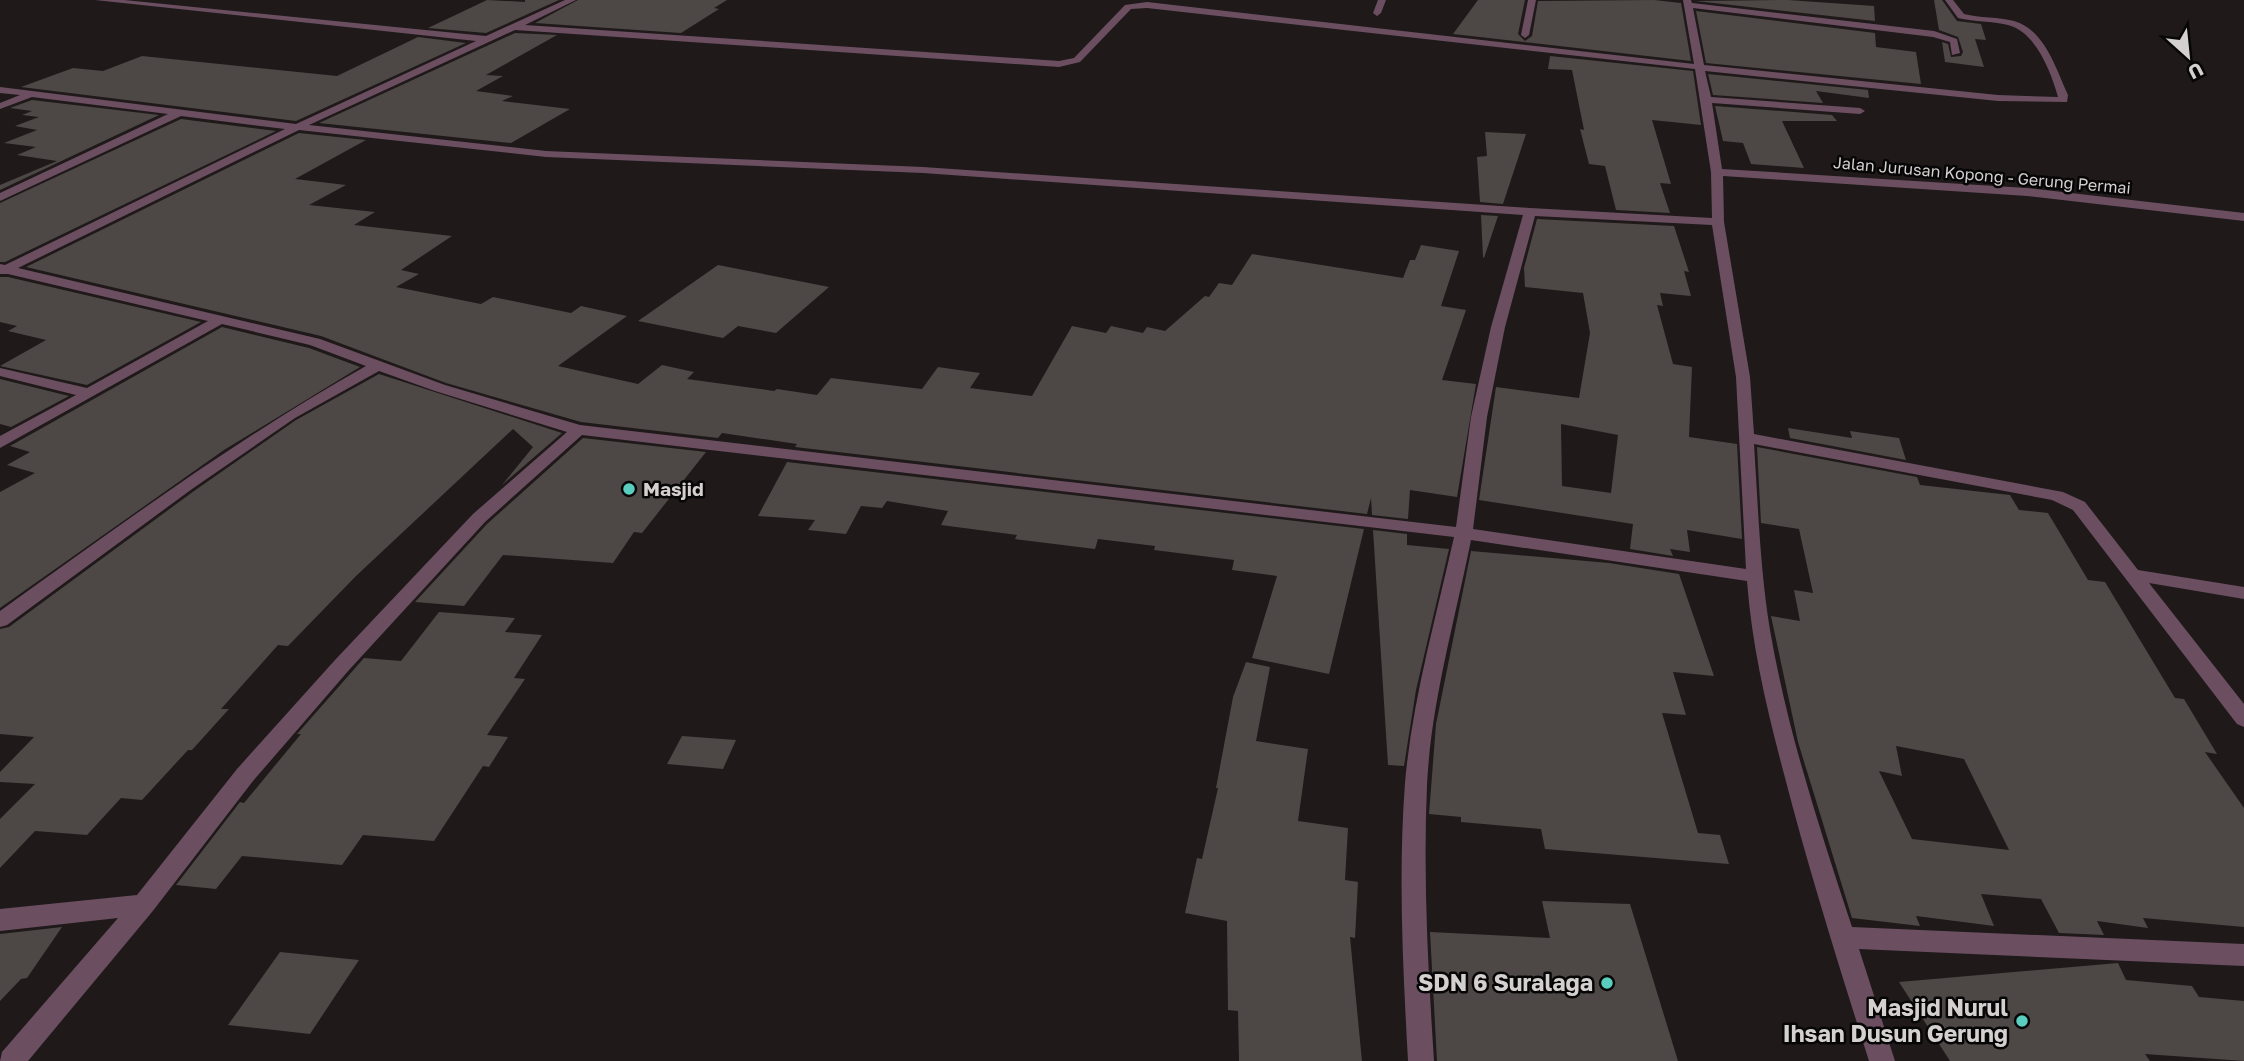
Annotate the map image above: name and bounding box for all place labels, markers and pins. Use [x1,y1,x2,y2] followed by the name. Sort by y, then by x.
[643,477,704,500] place label: Masjid
[621,481,637,497] marker: Masjid
[1418,968,1593,996] place label: SDN 6 Suralaga
[1599,975,1615,991] marker: SDN 6 Suralaga
[1783,993,2008,1047] place label: Masjid Nurul Ihsan Dusun Gerung
[2014,1013,2030,1029] marker: Masjid Nurul Ihsan Dusun Gerung

